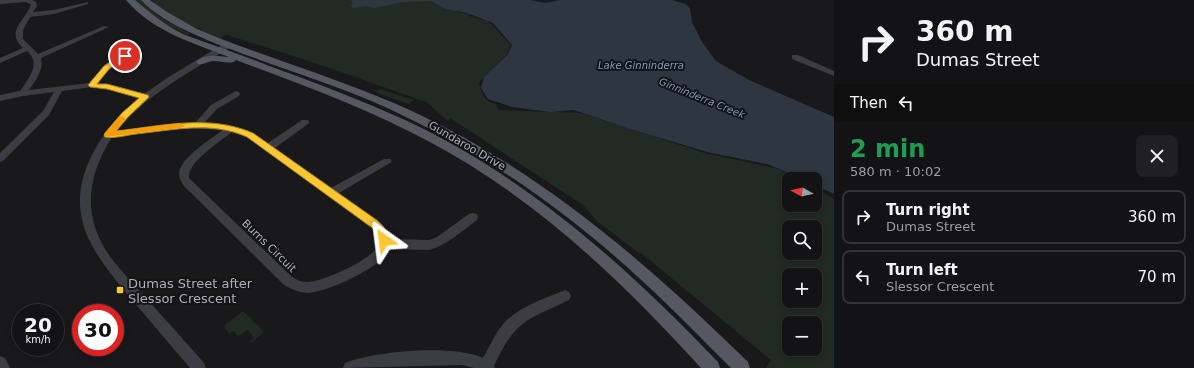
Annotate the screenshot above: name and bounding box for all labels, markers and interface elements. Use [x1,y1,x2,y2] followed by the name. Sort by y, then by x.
[916,15,1013,48] text: 360 m
[850,16,902,68] icon: right
[108,39,142,73] pin
[114,45,136,67] icon: arrive
[916,49,1040,70] text: Dumas Street
[598,60,684,71] water label: Lake Ginninderra
[657,76,748,121] water label: Ginninderra Creek
[895,92,917,114] icon: left
[850,94,887,112] text: Then
[426,119,508,173] street label: Gundaroo Drive
[850,135,925,163] text: 2 min
[1136,135,1178,177] button: close
[850,164,941,179] text: 580 m · 10:02
[782,172,822,212] north arrow
[782,172,822,356] map controls
[886,201,970,219] text: Turn right
[852,206,874,228] icon: right
[1128,208,1176,226] text: 360 m
[239,217,299,276] street label: Burns Circuit
[363,219,405,261] position arrow
[886,219,975,234] text: Dumas Street
[782,220,822,260] button: search
[886,261,958,279] text: Turn left
[852,266,874,288] icon: left
[782,268,822,308] button: +
[1138,268,1176,286] text: 70 m
[128,276,253,306] place label: Dumas Street after Slessor Crescent
[886,279,994,294] text: Slessor Crescent
[115,285,125,295] marker: Dumas Street after Slessor Crescent
[72,304,124,356] speed limit sign: 30
[24,313,52,337] text: 20
[782,316,822,356] button: −
[25,334,51,345] text: km/h

